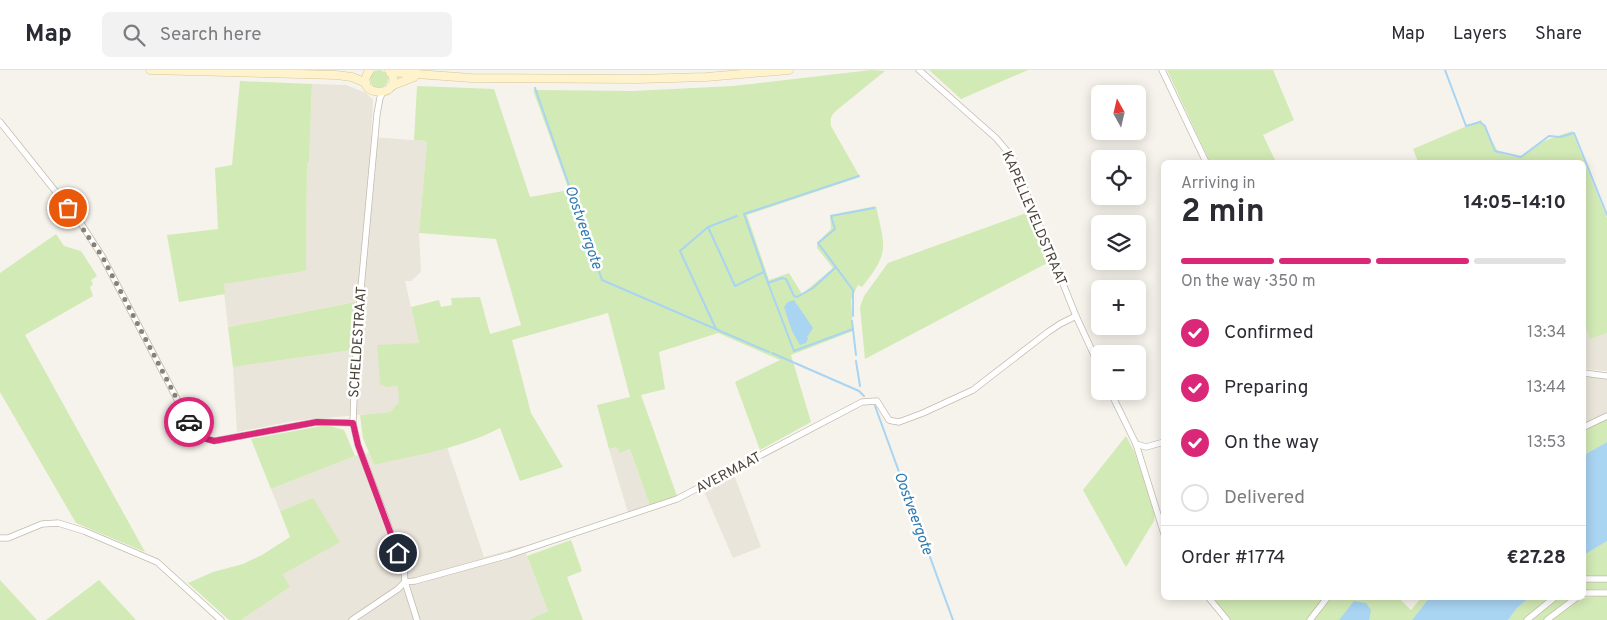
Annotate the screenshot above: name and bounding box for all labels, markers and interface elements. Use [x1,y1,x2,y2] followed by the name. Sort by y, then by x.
[102,12,452,57] search box
[25,20,72,50] text: Map
[120,21,148,49] icon: search
[160,23,261,47] text: Search here
[1391,23,1425,46] text: Map
[1453,23,1507,46] text: Layers
[1535,23,1582,46] text: Share
[1091,85,1146,140] north arrow
[1091,85,1146,400] map controls
[998,149,1070,289] street label: KAPELLEVELDSTRAAT
[1091,150,1146,205] button: locate
[1181,174,1256,194] text: Arriving in
[559,183,606,272] water label: Oostveergote
[47,187,89,229] pin
[1463,191,1566,215] text: 14:05–14:10
[1181,193,1265,233] text: 2 min
[54,194,82,222] icon: bag
[1091,215,1146,270] button: layers
[1181,272,1316,292] text: On the way · 350 m
[1091,280,1146,335] button: +
[346,286,371,398] street label: SCHELDESTRAAT
[1181,319,1209,347] icon: check
[1224,321,1314,345] text: Confirmed
[1527,323,1566,343] text: 13:34
[1091,345,1146,400] button: −
[1181,374,1209,402] icon: check
[1224,376,1308,400] text: Preparing
[1527,378,1566,398] text: 13:44
[164,397,214,447] courier
[175,408,203,436] icon: car
[1181,429,1209,457] icon: check
[1224,431,1319,455] text: On the way
[1527,433,1566,453] text: 13:53
[693,449,764,498] street label: AVERMAAT
[889,469,936,558] water label: Oostveergote
[1224,486,1305,510] text: Delivered
[377,532,419,574] pin
[384,539,412,567] icon: home
[1181,546,1285,570] text: Order #1774
[1507,546,1566,570] text: €27.28

